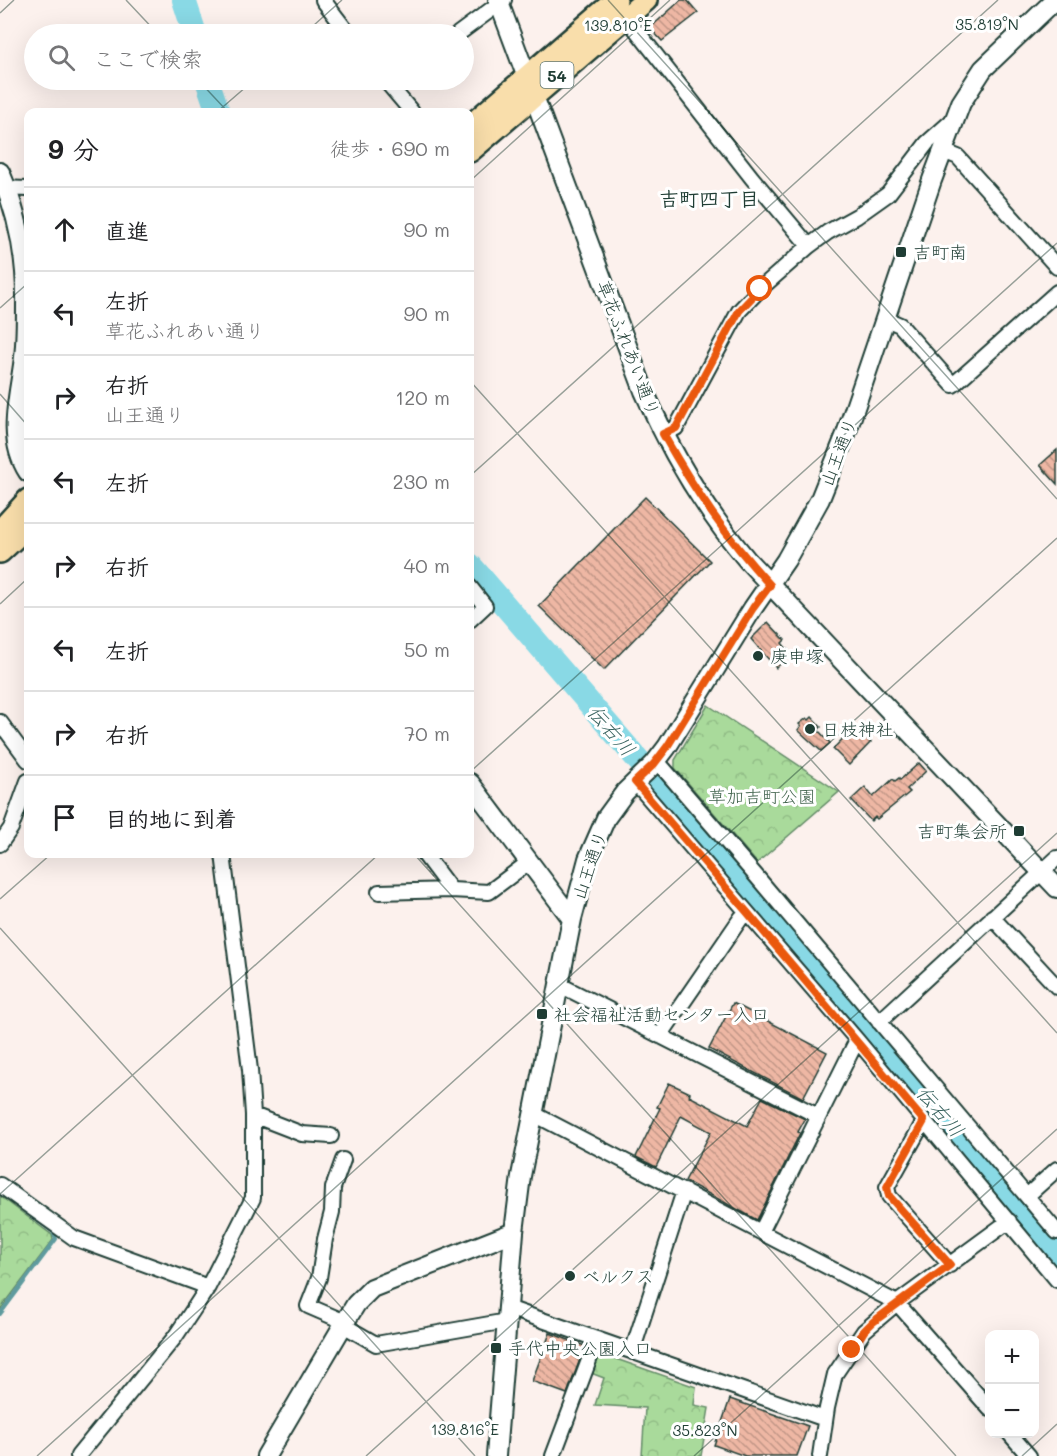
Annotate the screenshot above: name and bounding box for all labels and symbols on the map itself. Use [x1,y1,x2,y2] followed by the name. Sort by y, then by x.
[955,14,1019,34] text: 35.819°N
[584,15,653,35] text: 139.810°E
[540,62,574,88] road number: 54
[659,185,759,211] district label: 吉町四丁目
[913,240,967,264] place label: 吉町南
[894,245,908,259] marker: 吉町南
[746,275,772,301] route start
[592,276,666,420] street label: 草花ふれあい通り
[814,414,862,490] street label: 山王通り
[770,644,824,668] place label: 庚申塚
[751,649,765,663] marker: 庚申塚
[583,699,641,761] water label: 伝右川
[822,717,894,741] place label: 日枝神社
[803,722,817,736] marker: 日枝神社
[708,784,816,808] park label: 草加吉町公園
[917,819,1007,843] place label: 吉町集会所
[1012,824,1026,838] marker: 吉町集会所
[566,827,612,903] street label: 山王通り
[554,1002,769,1026] place label: 社会福祉活動センター入口
[535,1007,549,1021] marker: 社会福祉活動センター入口
[912,1080,970,1142] water label: 伝右川
[582,1264,654,1288] place label: ベルクス
[563,1269,577,1283] marker: ベルクス
[508,1336,652,1360] place label: 手代中央公園入口
[838,1336,864,1362] route end
[489,1341,503,1355] marker: 手代中央公園入口
[431,1419,499,1439] text: 139.816°E
[672,1420,738,1440] text: 35.823°N

